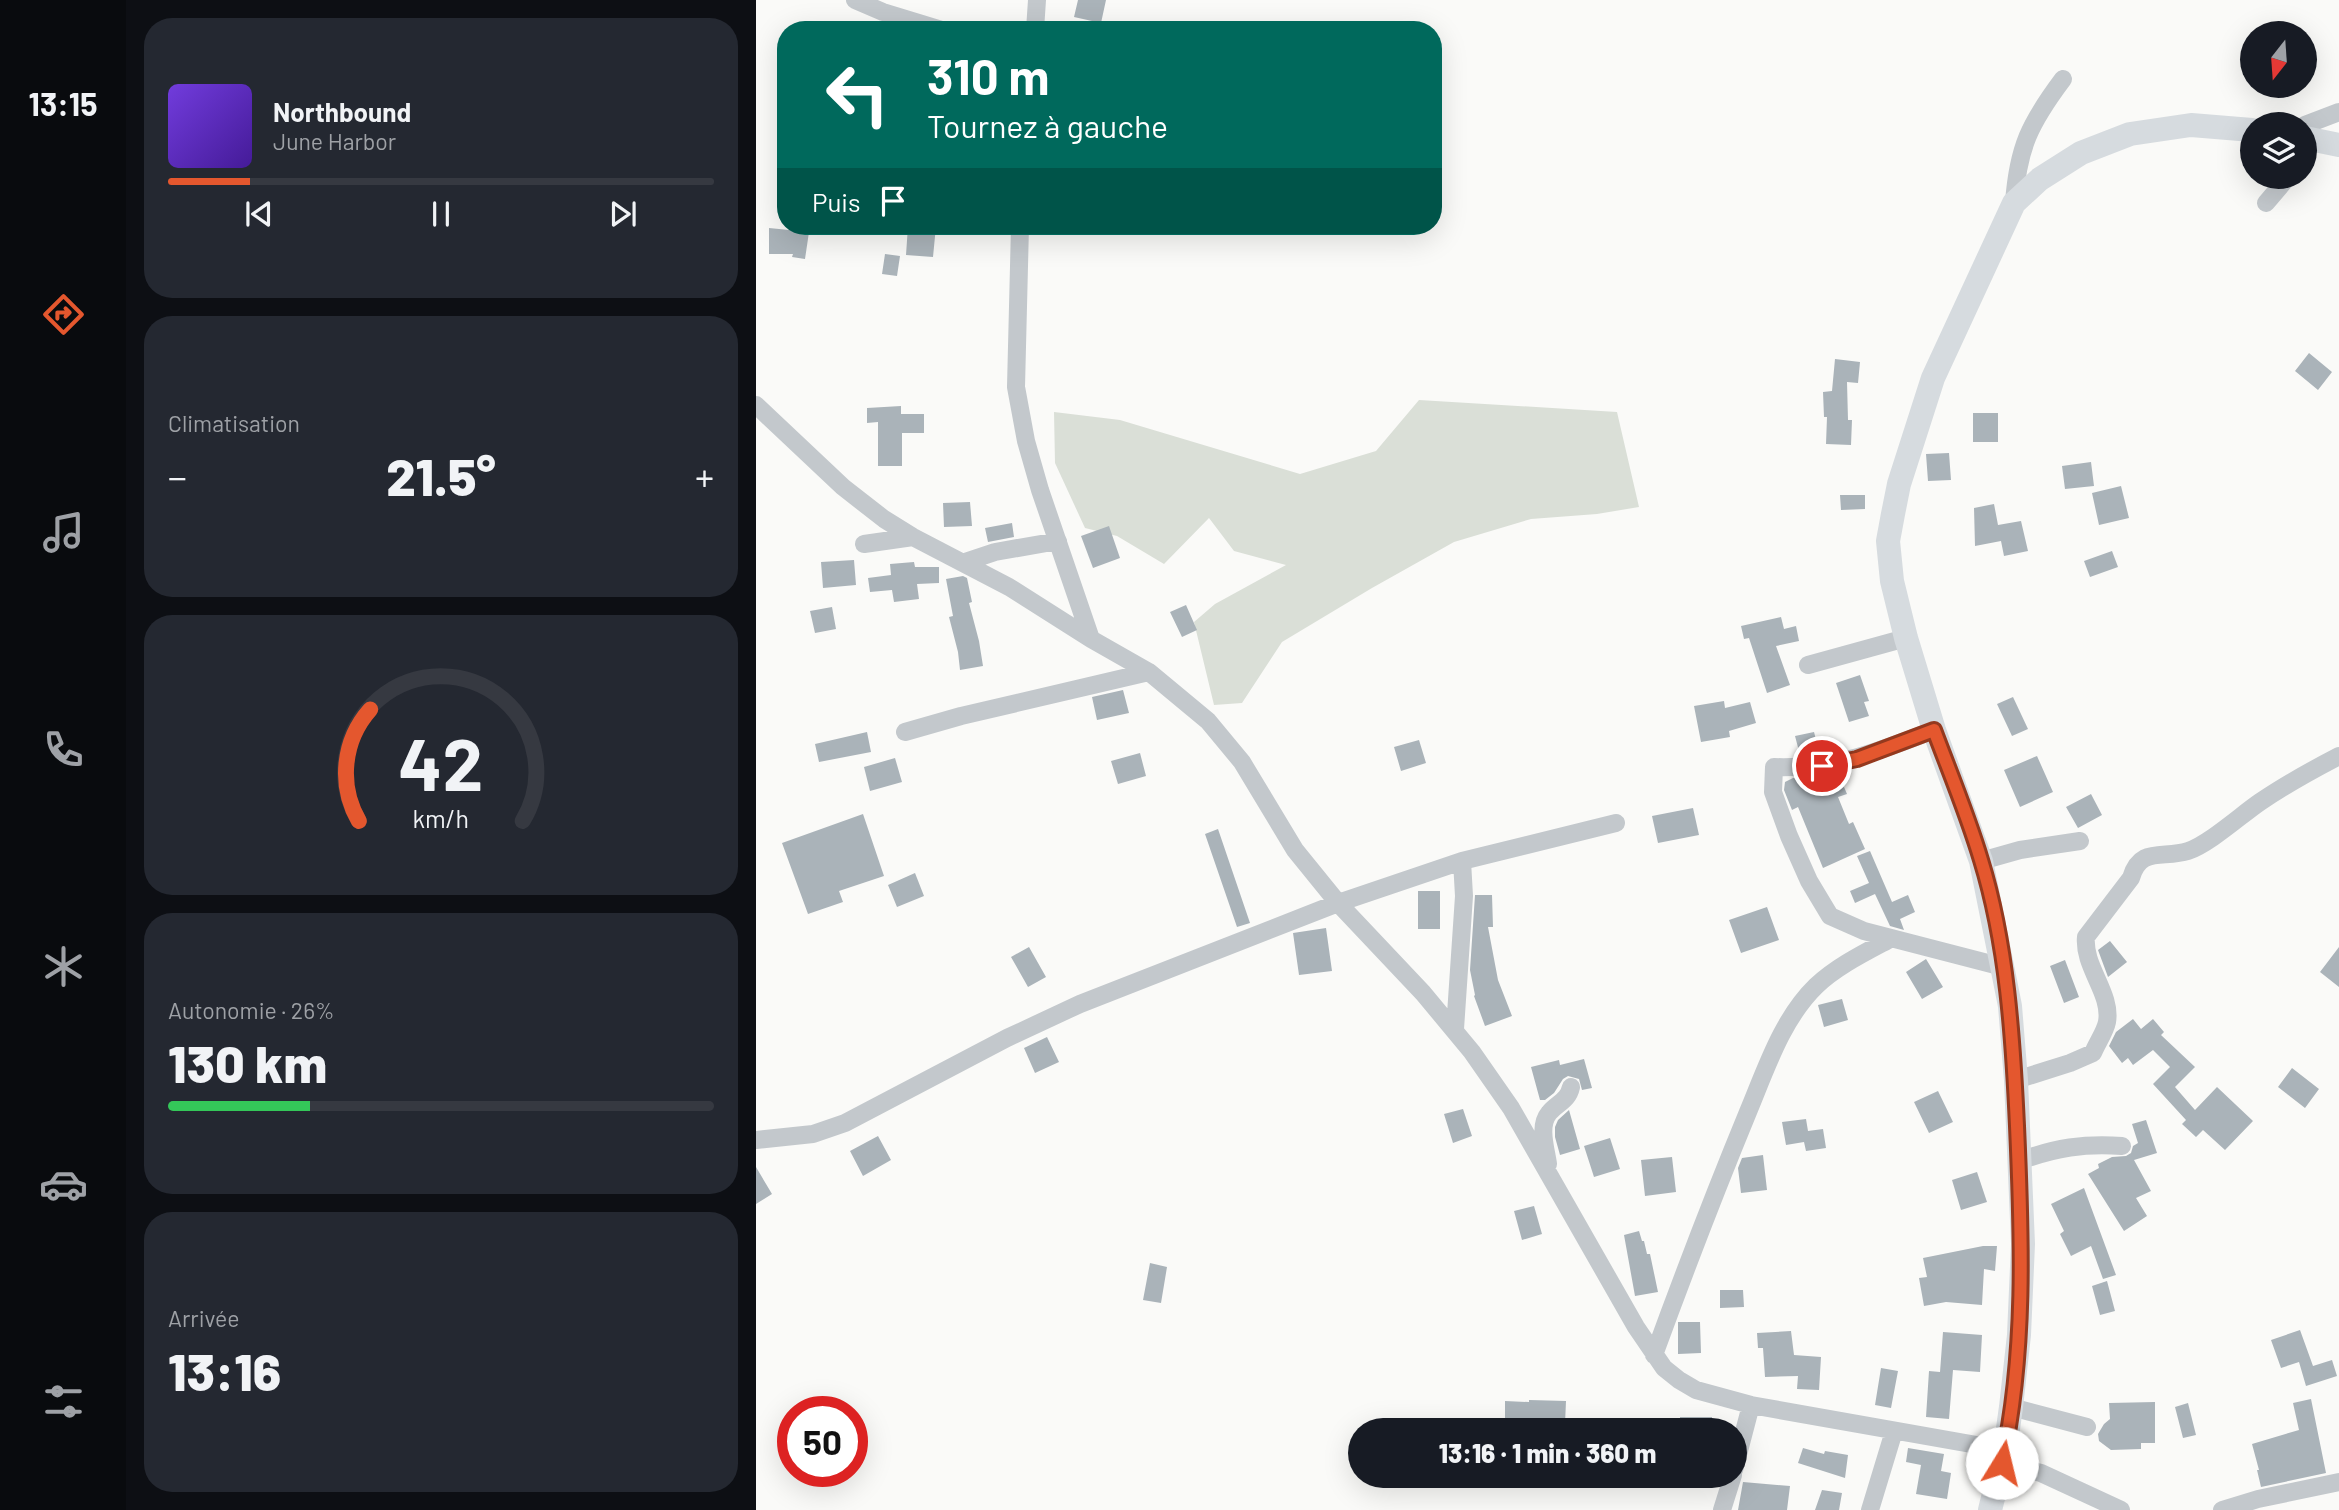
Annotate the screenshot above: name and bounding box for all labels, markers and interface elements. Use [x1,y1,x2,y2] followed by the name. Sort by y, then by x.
[2240,21,2317,98] north arrow
[2240,21,2317,189] map controls
[927,46,1049,105] text: 310 m
[812,49,903,140] icon: left
[29,84,97,122] text: 13:15
[273,96,411,127] text: Northbound
[927,106,1168,144] text: Tournez à gauche
[2240,112,2317,189] button: layers
[273,127,396,155] text: June Harbor
[874,182,912,220] icon: arrive
[812,186,860,217] text: Puis
[240,195,278,233] icon: previous
[422,195,460,233] icon: pause
[604,195,642,233] icon: next
[39,290,88,339] icon: directions
[168,409,300,437] text: Climatisation
[386,444,496,506] text: 21.5°
[168,453,187,499] text: −
[695,453,714,499] text: +
[39,508,88,557] icon: music
[399,718,483,806] text: 42
[39,725,88,774] icon: phone
[1792,736,1852,796] pin
[1803,747,1841,785] icon: arrive
[413,803,469,833] text: km/h
[39,942,88,991] icon: climate
[168,996,334,1024] text: Autonomie · 26%
[168,1031,327,1093] text: 130 km
[39,1160,88,1209] icon: car
[168,1304,240,1332] text: Arrivée
[168,1339,281,1401] text: 13:16
[39,1377,88,1426] icon: filters
[777,1396,868,1487] speed limit sign: 50
[1965,1426,2039,1500] position arrow
[1439,1437,1656,1468] text: 13:16 · 1 min · 360 m

